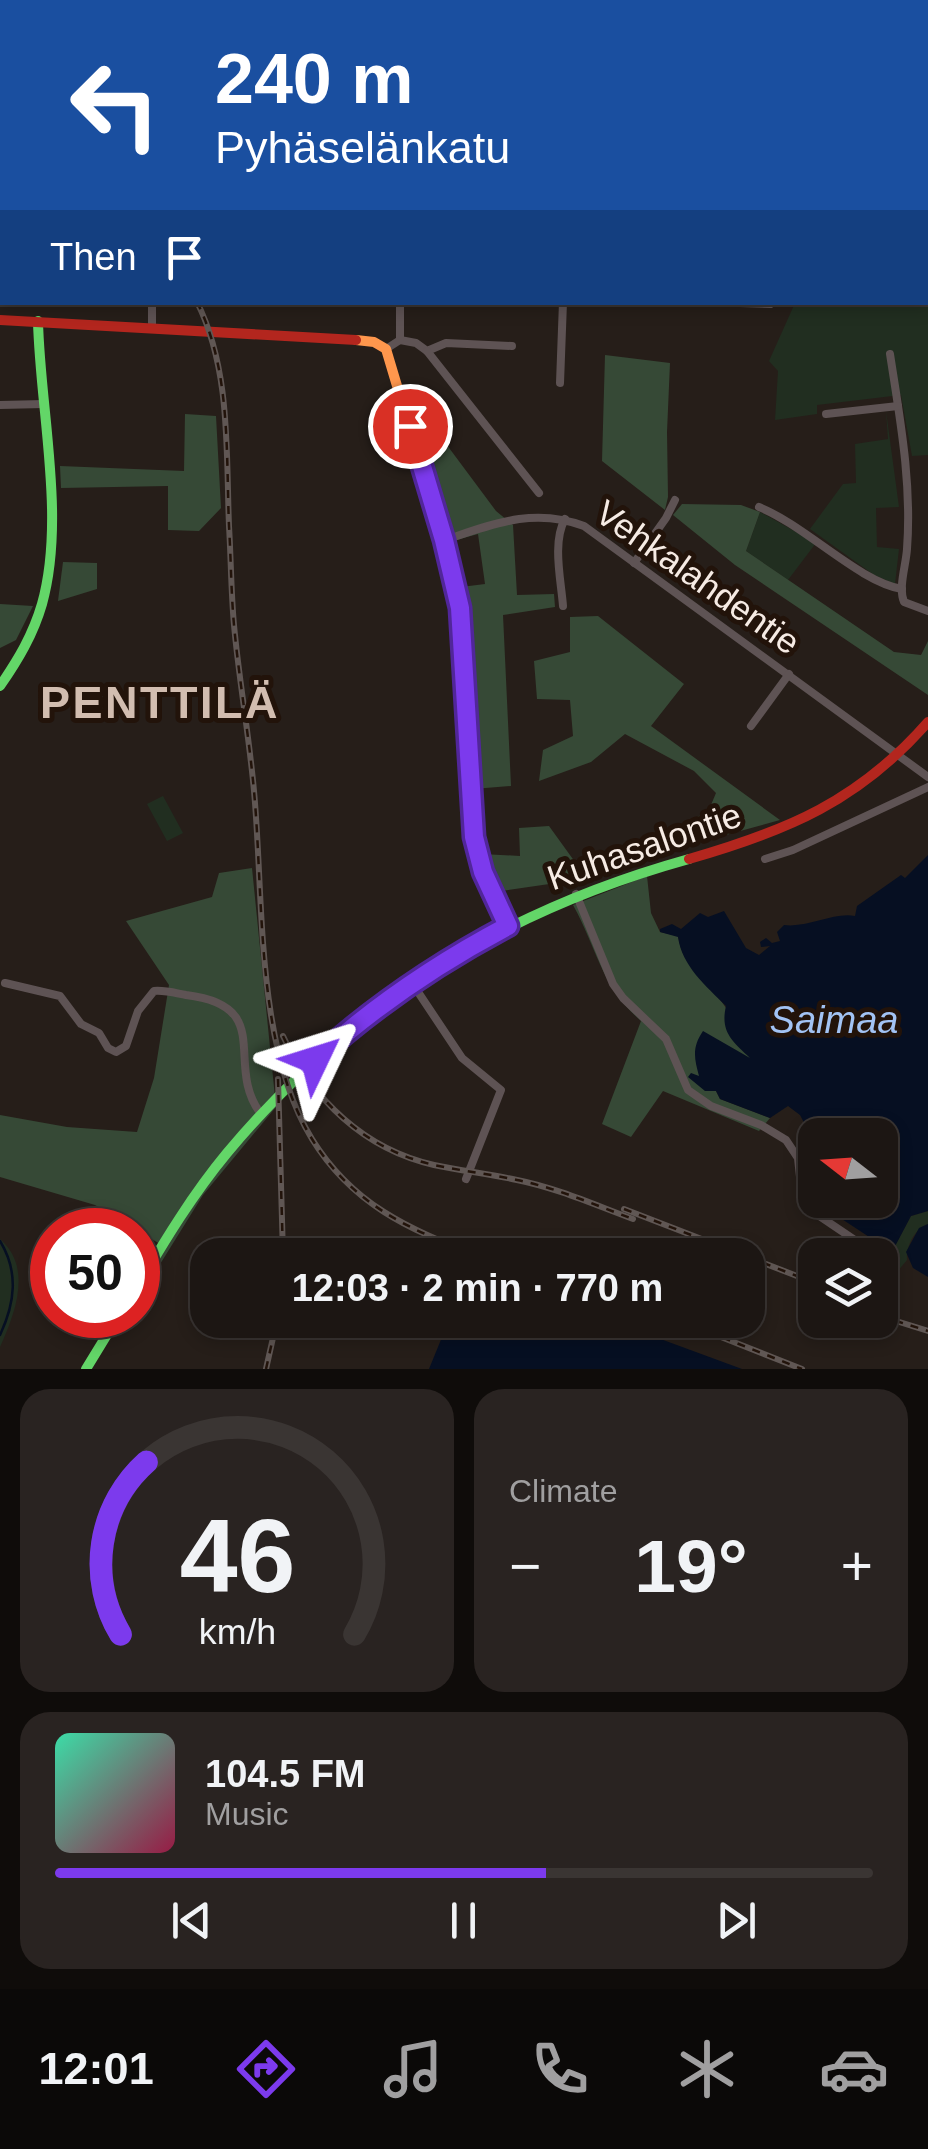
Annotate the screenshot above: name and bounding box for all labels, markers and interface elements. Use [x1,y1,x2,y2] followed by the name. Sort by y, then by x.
[50,40,180,170] icon: left
[215,40,413,118] text: 240 m
[215,122,510,173] text: Pyhäselänkatu
[157,230,212,285] icon: arrive
[50,236,137,278] text: Then
[368,384,453,469] pin
[383,399,438,454] icon: arrive
[589,492,807,662] street label: Vehkalahdentie
[40,677,280,728] district label: PENTTILÄ
[542,795,746,897] street label: Kuhasalontie
[770,999,898,1041] water label: Saimaa
[263,1008,367,1112] position arrow
[798,1118,898,1218] north arrow
[798,1118,898,1338] map controls
[30,1208,160,1338] speed limit sign: 50
[798,1238,898,1338] button: layers
[292,1267,663,1309] text: 12:03 · 2 min · 770 m
[509,1473,617,1509] text: Climate
[179,1498,295,1614] text: 46
[634,1524,748,1608] text: 19°
[509,1535,541,1597] text: −
[841,1535,873,1597] text: +
[198,1612,276,1652] text: km/h
[205,1753,366,1795] text: 104.5 FM
[205,1796,289,1832] text: Music
[164,1893,219,1948] icon: previous
[436,1893,491,1948] icon: pause
[709,1893,764,1948] icon: next
[231,2034,301,2104] icon: directions
[378,2034,448,2104] icon: music
[525,2034,595,2104] icon: phone
[672,2034,742,2104] icon: climate
[819,2034,889,2104] icon: car
[39,2043,154,2094] text: 12:01

